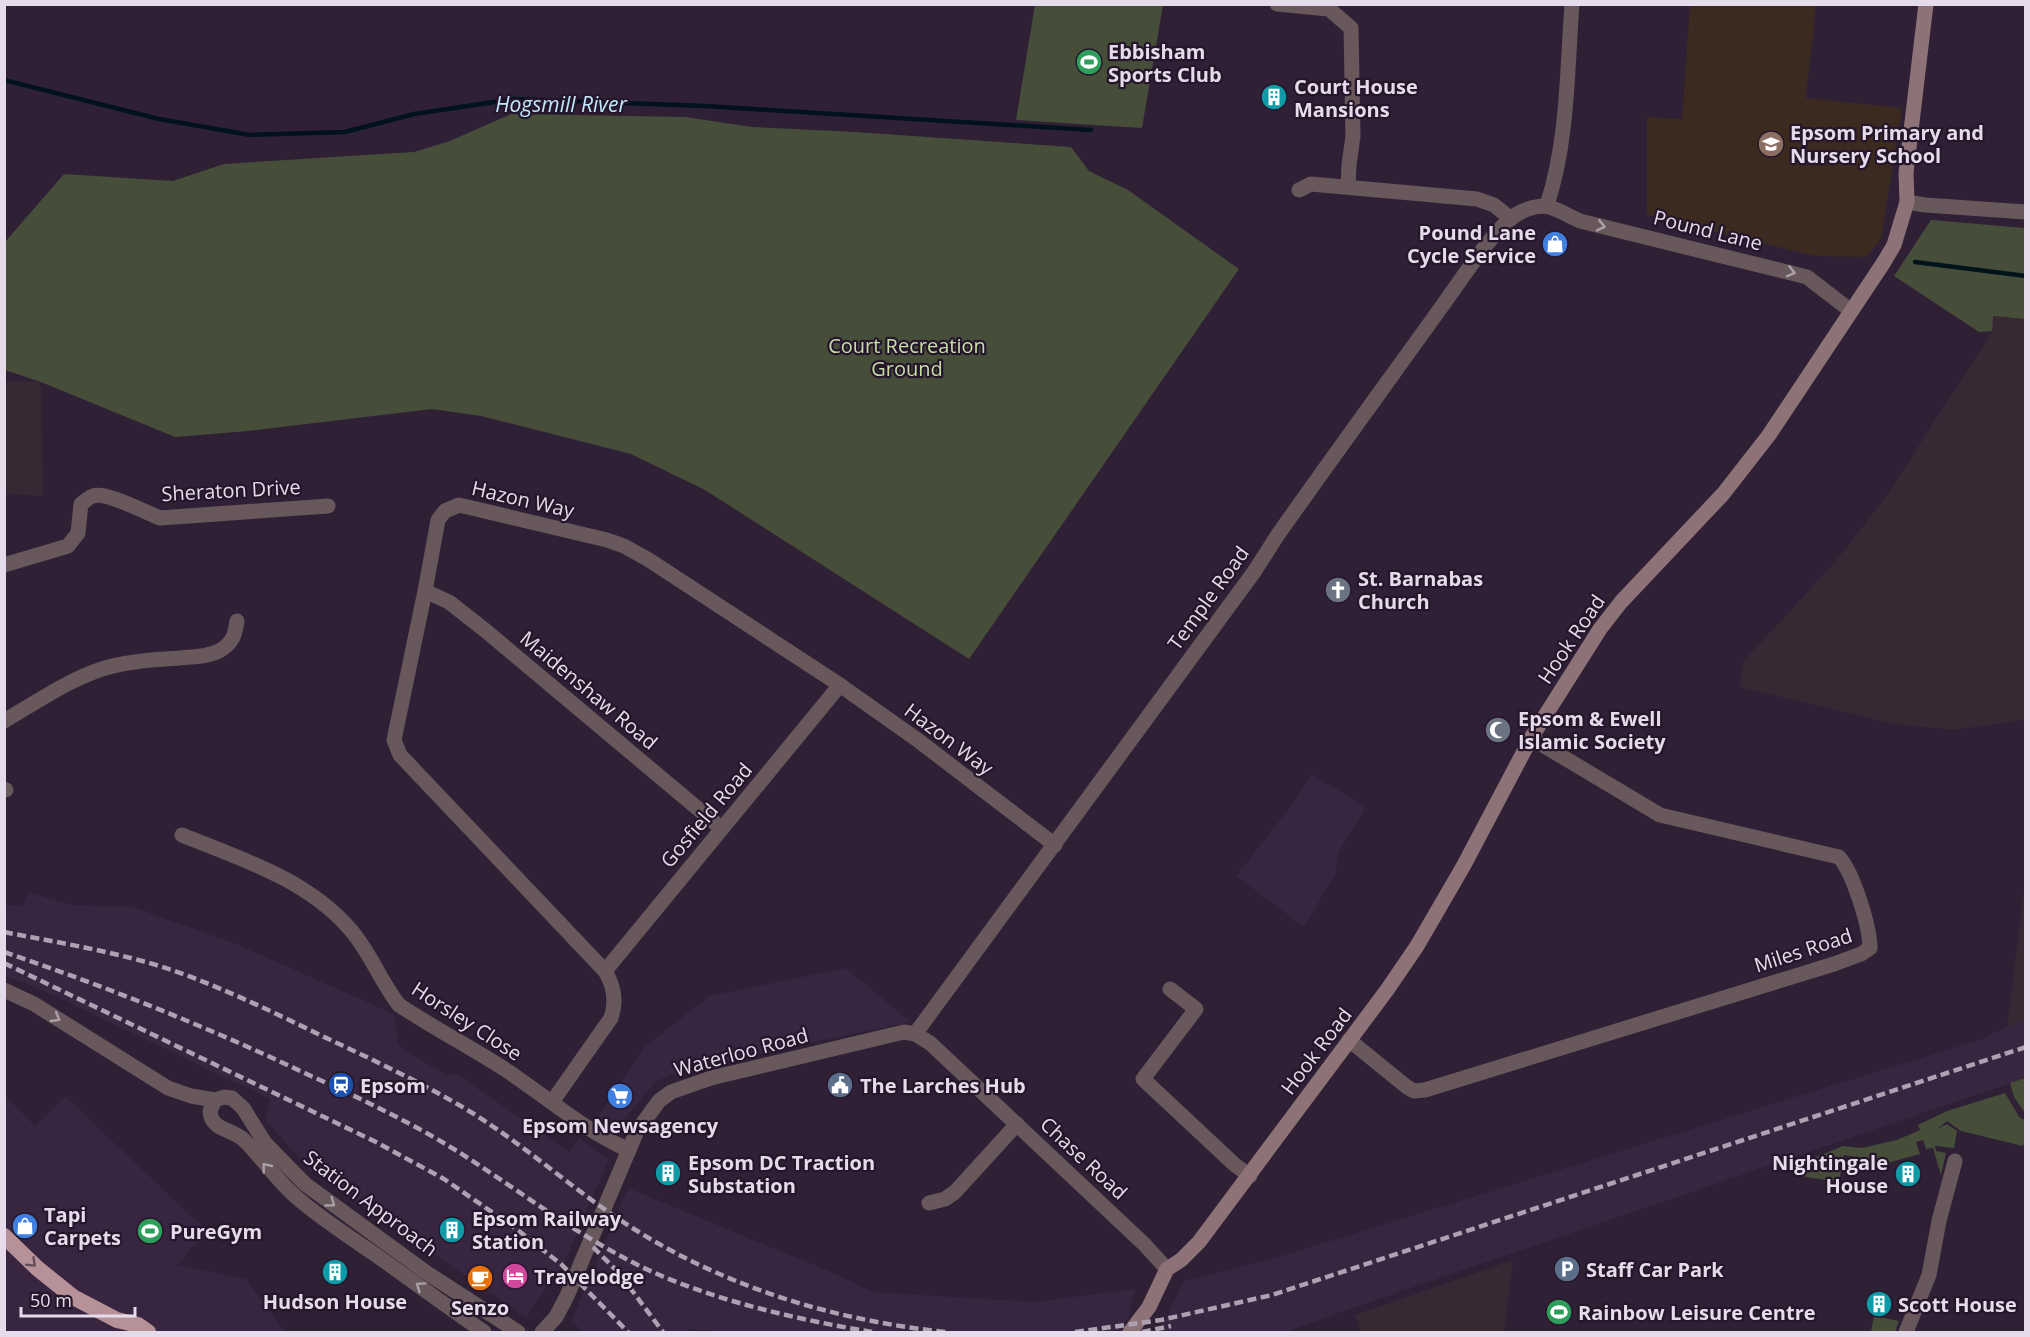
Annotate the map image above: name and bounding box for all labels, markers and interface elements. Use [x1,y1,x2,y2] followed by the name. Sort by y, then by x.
[1108,38,1222,88] place label: Ebbisham Sports Club
[1074,47,1104,77] sports icon: Ebbisham Sports Club
[1294,73,1418,123] place label: Court House Mansions
[1259,82,1289,112] building icon: Court House Mansions
[495,90,627,118] water label: Hogsmill River
[1790,119,1984,169] place label: Epsom Primary and Nursery School
[1756,129,1786,159] school or university icon: Epsom Primary and Nursery School
[1651,203,1765,257] street label: Pound Lane
[1596,218,1606,231] one-way arrow
[1407,219,1536,269] place label: Pound Lane Cycle Service
[1540,229,1570,259] shop icon: Pound Lane Cycle Service
[1786,265,1796,278] one-way arrow
[828,332,986,382] park label: Court Recreation Ground
[161,473,301,507] street label: Sheraton Drive
[469,474,578,524] street label: Hazon Way
[1161,541,1255,655] street label: Temple Road
[1358,565,1483,615] place label: St. Barnabas Church
[1323,575,1353,605] church icon: St. Barnabas Church
[1531,589,1611,689] street label: Hook Road
[515,625,663,755] street label: Maidenshaw Road
[899,697,1000,782] street label: Hazon Way
[1518,705,1666,755] place label: Epsom & Ewell Islamic Society
[1483,715,1513,745] mosque icon: Epsom & Ewell Islamic Society
[654,757,758,873] street label: Gosfield Road
[1750,921,1856,979] street label: Miles Road
[407,975,527,1067] street label: Horsley Close
[1274,1002,1358,1100] street label: Hook Road
[50,1010,60,1022] one-way arrow
[671,1021,811,1083] street label: Waterloo Road
[326,1070,356,1100] station icon: Epsom
[825,1070,855,1100] public building icon: The Larches Hub
[360,1072,426,1099] place label: Epsom
[860,1072,1026,1099] place label: The Larches Hub
[605,1081,635,1111] supermarket icon: Epsom Newsagency
[1035,1111,1133,1205] street label: Chase Road
[522,1112,719,1139] place label: Epsom Newsagency
[299,1144,443,1262] street label: Station Approach
[688,1149,875,1199] place label: Epsom DC Traction Substation
[1772,1149,1888,1199] place label: Nightingale House
[653,1158,683,1188] building icon: Epsom DC Traction Substation
[1893,1159,1923,1189] building icon: Nightingale House
[263,1163,274,1174] one-way arrow
[324,1196,335,1207] one-way arrow
[44,1201,121,1251] place label: Tapi Carpets
[472,1205,622,1255] place label: Epsom Railway Station
[10,1211,40,1241] shop icon: Tapi Carpets
[437,1215,467,1245] building icon: Epsom Railway Station
[135,1216,165,1246] sports icon: PureGym
[170,1218,262,1245] place label: PureGym
[1552,1254,1582,1284] parking icon: Staff Car Park
[26,1256,36,1267] one-way arrow
[1586,1256,1724,1283] place label: Staff Car Park
[320,1257,350,1287] building icon: Hudson House
[500,1261,530,1291] hotel icon: Travelodge
[465,1263,495,1293] cafe icon: Senzo
[534,1263,644,1290] place label: Travelodge
[21,1280,135,1318] scale bar
[415,1282,426,1293] one-way arrow
[30,1288,72,1312] text: 50 m
[263,1288,407,1315] place label: Hudson House
[1864,1289,1894,1319] building icon: Scott House
[1898,1291,2017,1318] place label: Scott House
[451,1294,509,1321] place label: Senzo
[1544,1297,1574,1327] sports icon: Rainbow Leisure Centre
[1578,1299,1816,1326] place label: Rainbow Leisure Centre

